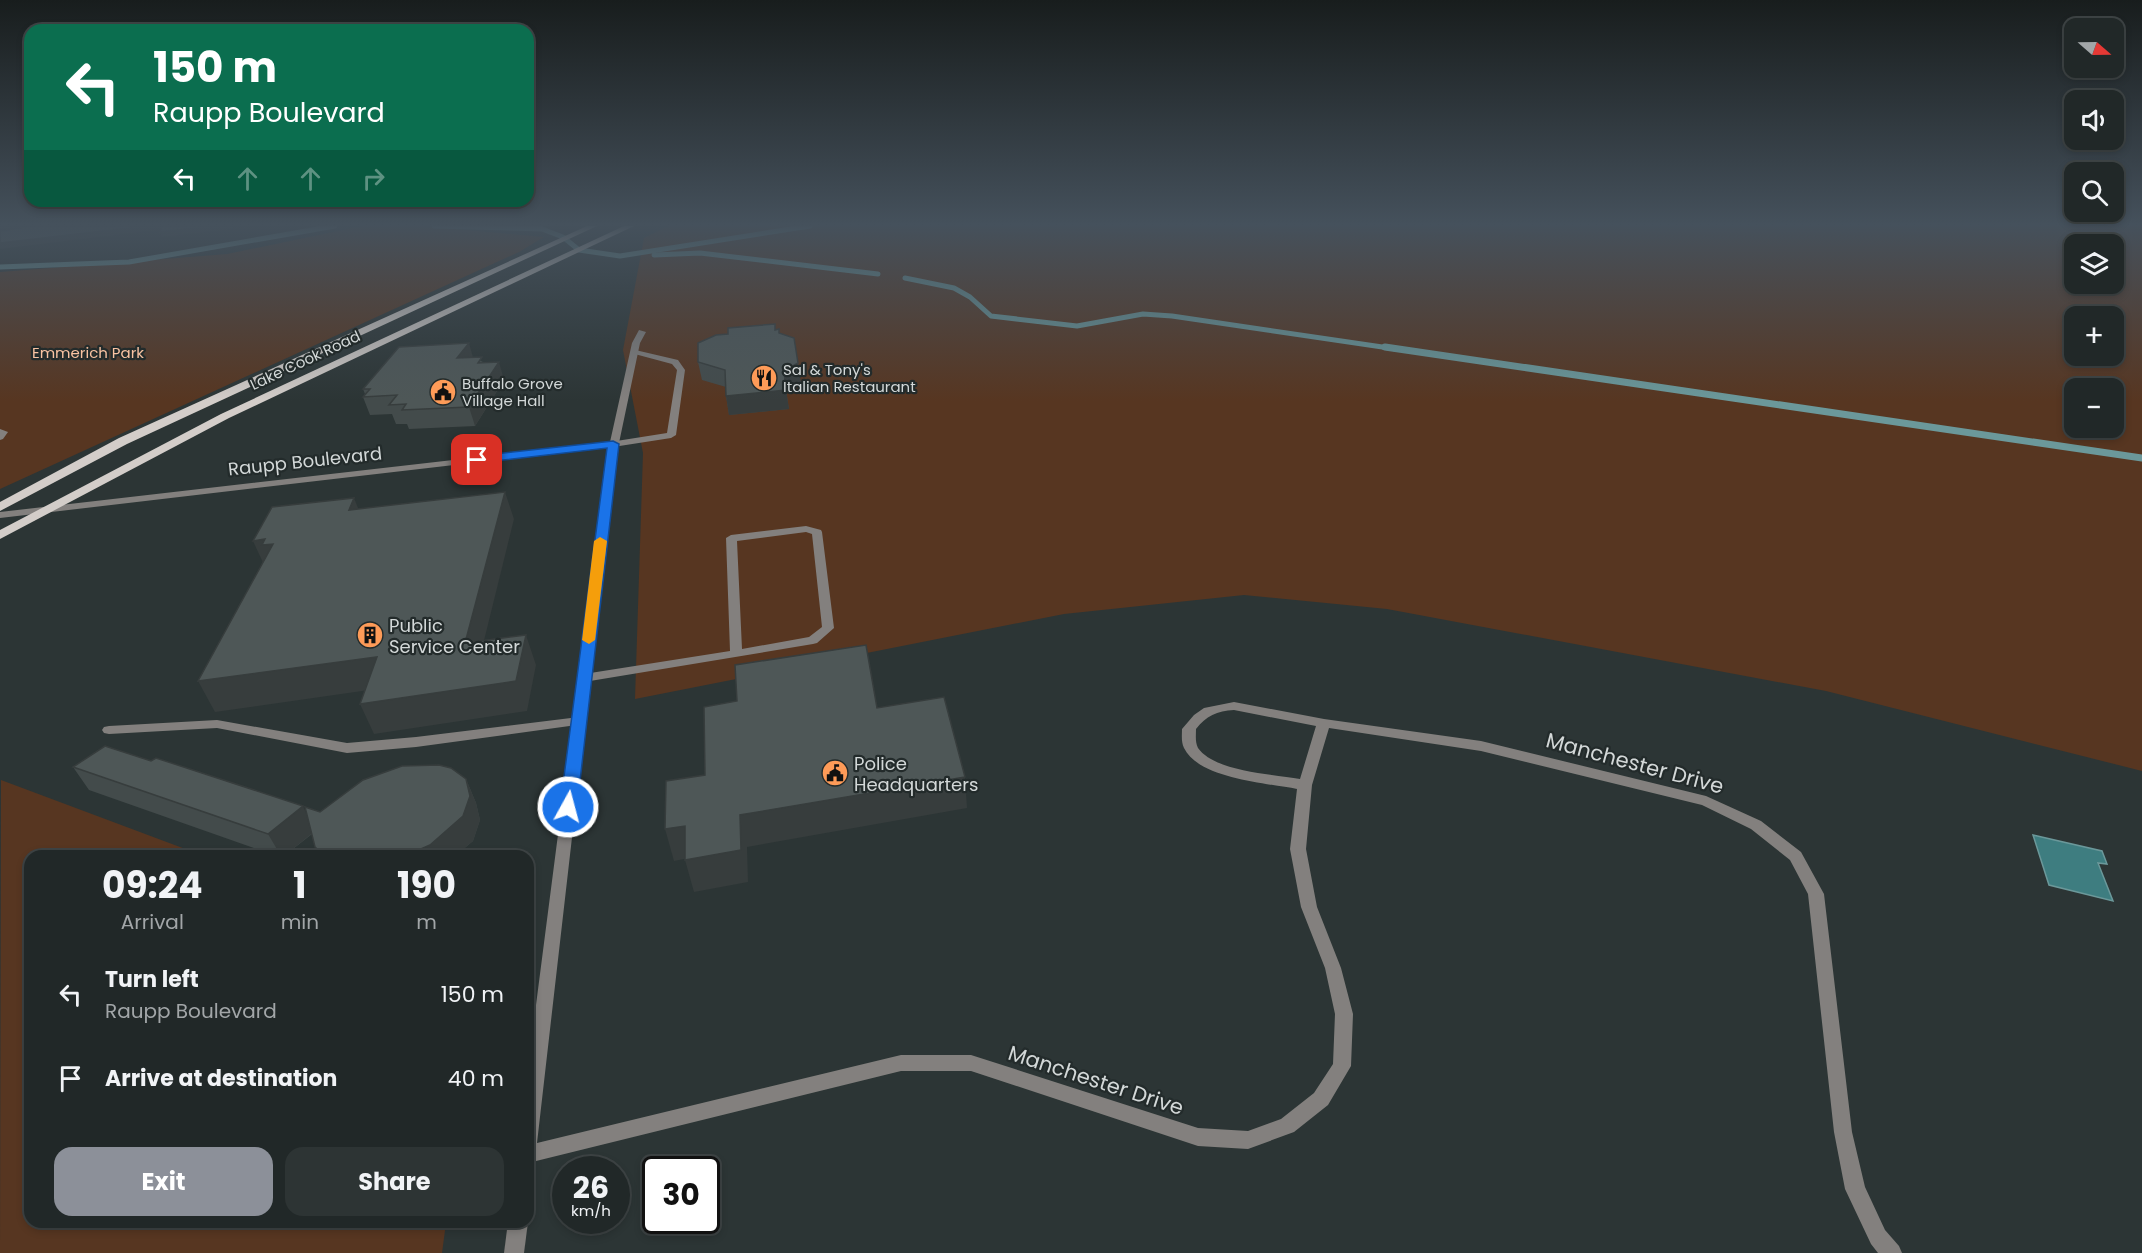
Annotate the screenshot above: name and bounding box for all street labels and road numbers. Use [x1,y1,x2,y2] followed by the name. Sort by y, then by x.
[247,325,363,395] street label: Lake Cook Road
[227,440,383,482] street label: Raupp Boulevard
[1543,725,1727,801] street label: Manchester Drive
[1005,1038,1187,1122] street label: Manchester Drive

